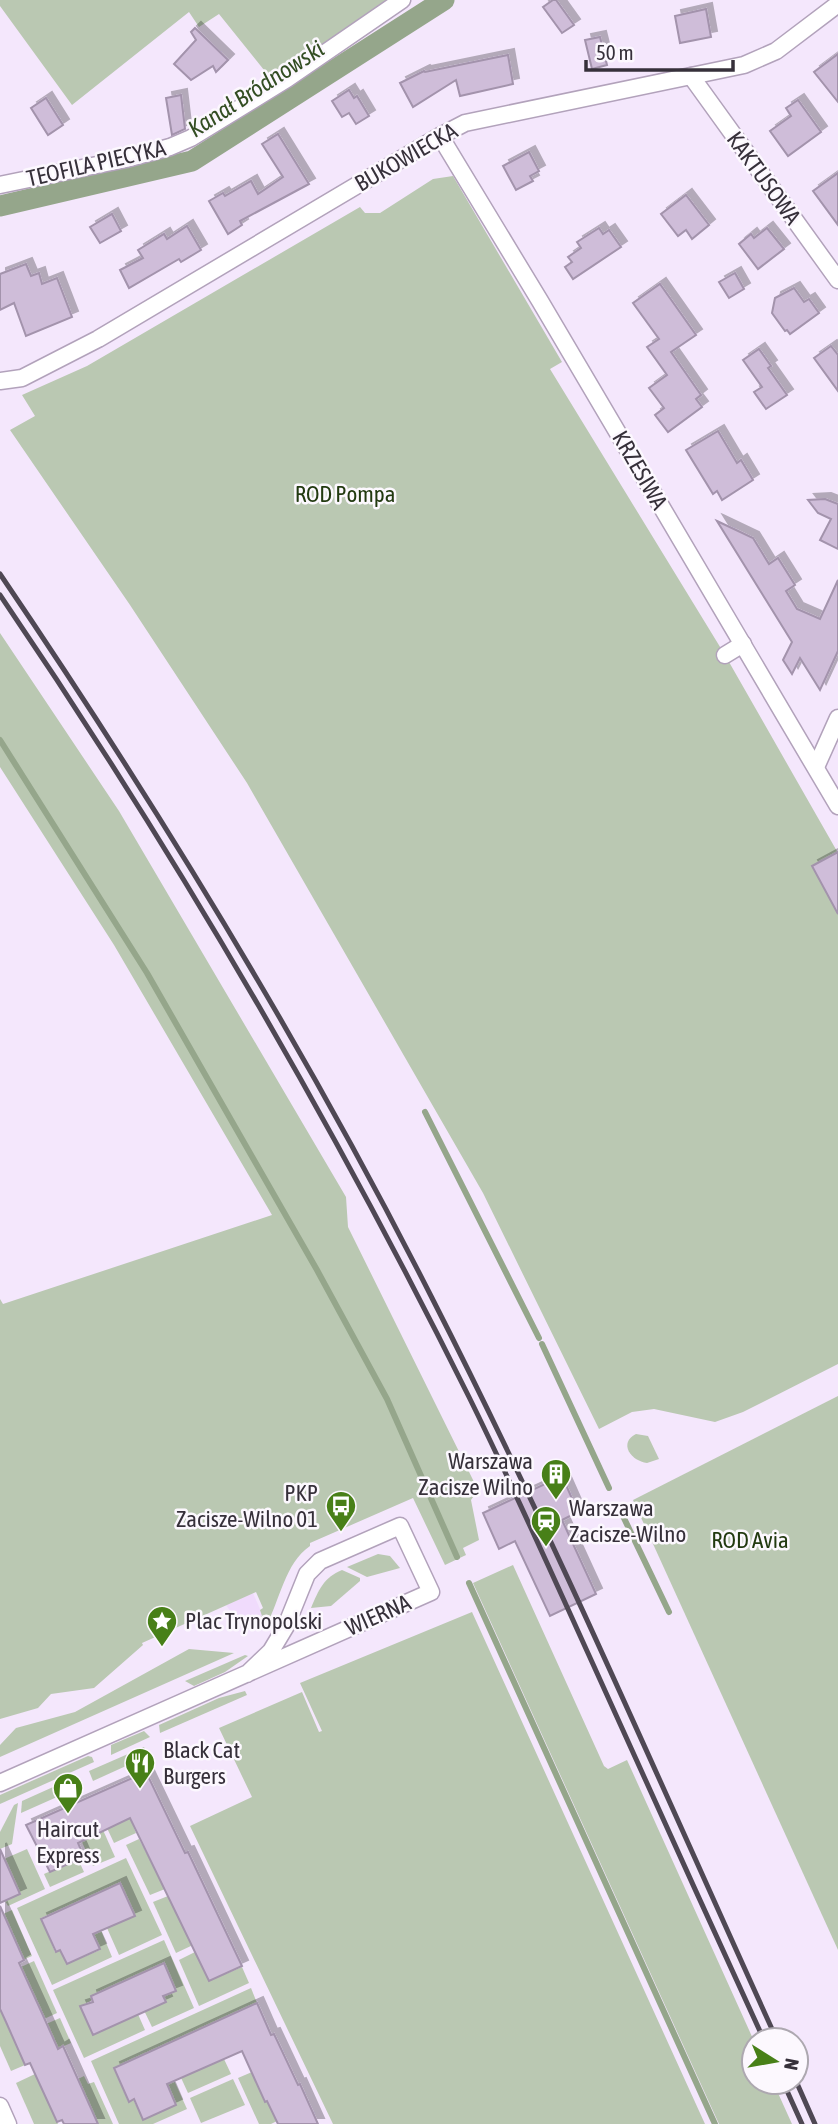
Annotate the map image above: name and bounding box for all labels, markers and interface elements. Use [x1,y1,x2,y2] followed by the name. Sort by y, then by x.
[586,28,733,72] scale bar
[183,35,329,142] water label: Kanał Bródnowski
[596,40,634,64] text: 50 m
[350,117,462,197] street label: BUKOWIECKA
[722,127,807,230] street label: KAKTUSOWA
[24,134,169,192] street label: TEOFILA PIECYKA
[607,426,673,514] street label: KRZESIWA
[295,481,395,507] park label: ROD Pompa
[418,1448,533,1500] place label: Warszawa Zacisze Wilno
[539,1457,573,1501] building icon: Warszawa Zacisze Wilno
[176,1480,318,1532] place label: PKP Zacisze-Wilno 01
[324,1489,358,1533] bus stop icon: PKP Zacisze-Wilno 01
[569,1495,686,1547] place label: Warszawa Zacisze-Wilno
[529,1504,563,1548] station icon: Warszawa Zacisze-Wilno
[711,1527,789,1553] park label: ROD Avia
[341,1589,415,1641] street label: WIERNA
[145,1604,179,1648] place icon: Plac Trynopolski
[185,1608,322,1634] place label: Plac Trynopolski
[163,1737,240,1789] place label: Black Cat Burgers
[123,1746,157,1790] restaurant icon: Black Cat Burgers
[51,1771,85,1815] shop icon: Haircut Express
[36,1816,100,1868] place label: Haircut Express
[740,2026,810,2096] north arrow
[780,2057,804,2072] text: N

